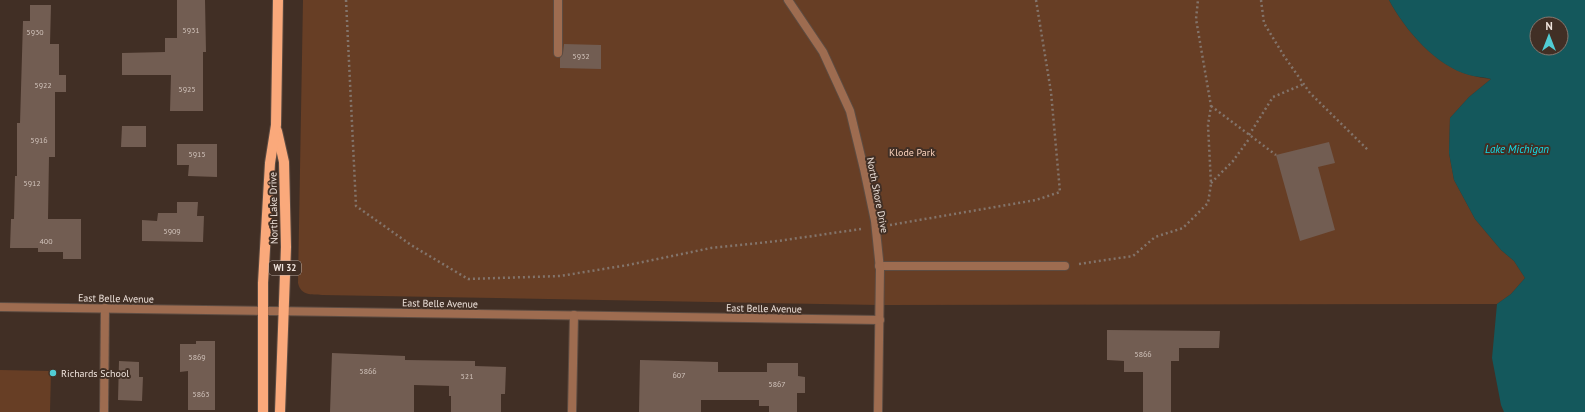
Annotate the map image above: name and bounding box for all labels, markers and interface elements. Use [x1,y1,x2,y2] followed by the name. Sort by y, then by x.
[1529,16,1569,56] north arrow
[1545,19,1553,33] text: N
[182,25,200,35] house number: 5931
[26,27,44,37] house number: 5930
[572,51,590,61] house number: 5932
[34,80,52,90] house number: 5922
[178,84,196,94] house number: 5925
[30,135,48,145] house number: 5916
[1485,142,1549,156] water label: Lake Michigan
[889,146,935,159] park label: Klode Park
[188,149,206,159] house number: 5915
[864,156,891,234] street label: North Shore Drive
[266,172,281,244] street label: North Lake Drive
[23,178,41,188] house number: 5912
[163,226,181,236] house number: 5909
[39,236,53,246] house number: 400
[269,261,301,275] road number: WI 32
[78,291,154,306] street label: East Belle Avenue
[402,296,478,311] street label: East Belle Avenue
[726,301,802,316] street label: East Belle Avenue
[1134,349,1152,359] house number: 5866
[188,352,206,362] house number: 5869
[359,366,377,376] house number: 5866
[61,367,129,380] place label: Richards School
[48,368,58,378] marker: Richards School
[672,370,686,380] house number: 607
[460,371,474,381] house number: 521
[768,379,786,389] house number: 5867
[192,389,210,399] house number: 5863

